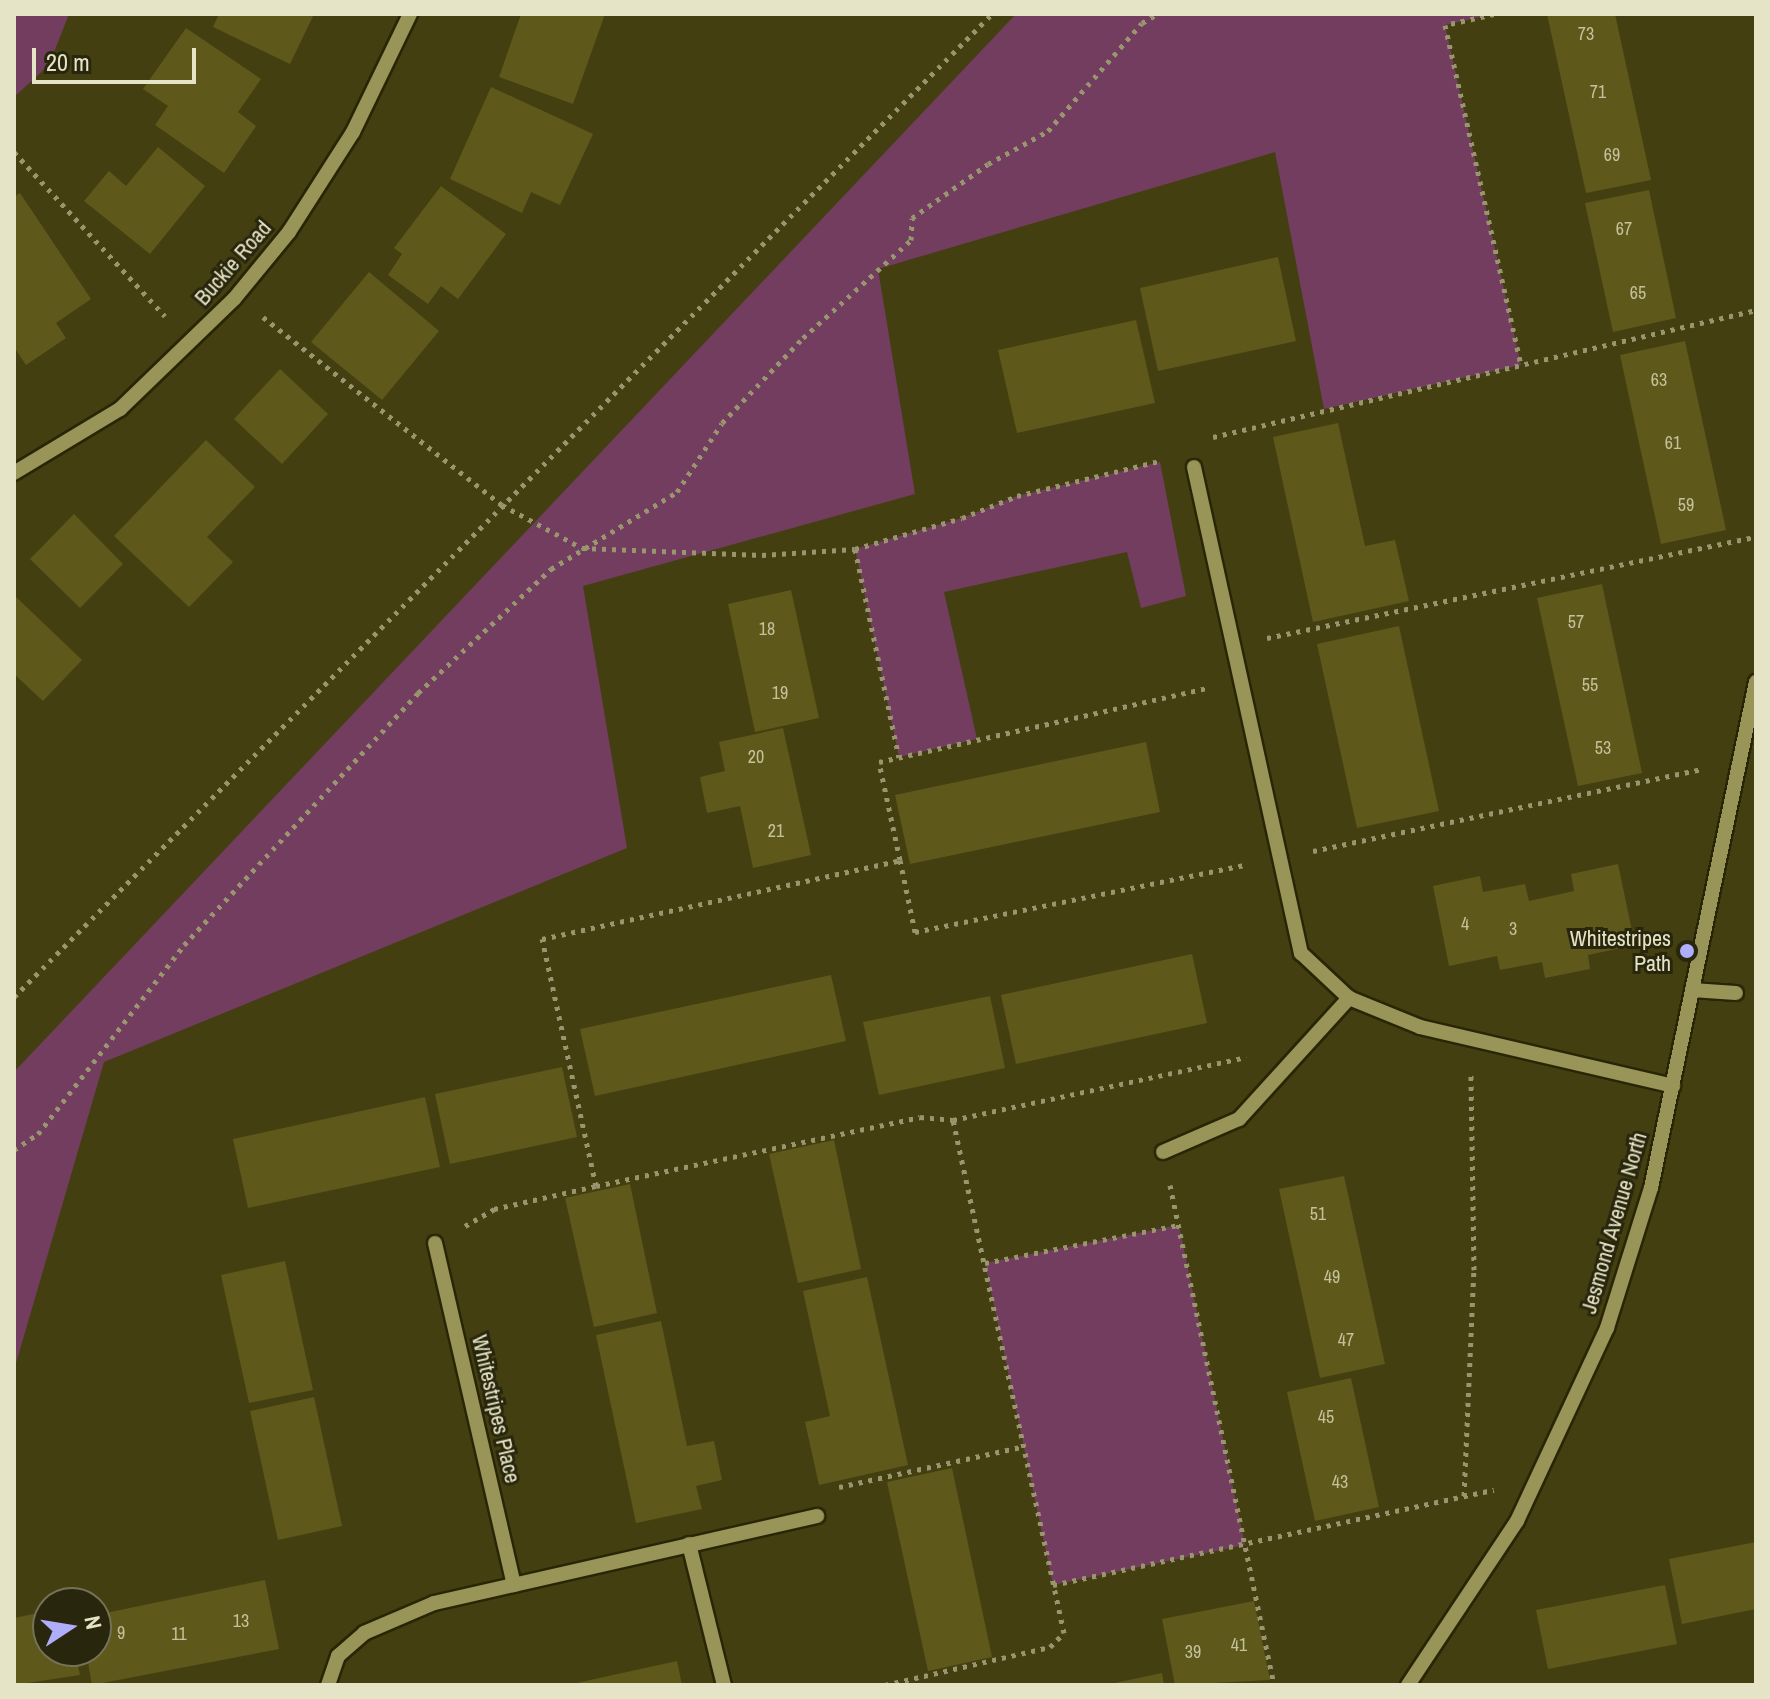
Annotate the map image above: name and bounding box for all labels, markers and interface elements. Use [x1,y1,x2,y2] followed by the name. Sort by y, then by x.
[1578,23,1594,45] house number: 73
[36,32,200,82] scale bar
[46,46,90,78] text: 20 m
[1590,81,1606,103] house number: 71
[1604,144,1620,166] house number: 69
[189,215,277,311] street label: Buckie Road
[1616,218,1632,240] house number: 67
[1630,282,1646,304] house number: 65
[1651,369,1667,391] house number: 63
[1665,432,1681,454] house number: 61
[1678,494,1694,516] house number: 59
[1568,611,1584,633] house number: 57
[759,618,775,640] house number: 18
[1582,674,1598,696] house number: 55
[772,682,788,704] house number: 19
[1595,737,1611,759] house number: 53
[748,746,764,768] house number: 20
[768,820,784,842] house number: 21
[1461,913,1469,935] house number: 4
[1509,918,1517,940] house number: 3
[1570,925,1671,976] place label: Whitestripes Path
[1678,942,1696,960] marker: Whitestripes Path
[1575,1129,1653,1317] street label: Jesmond Avenue North
[1310,1203,1326,1225] house number: 51
[1324,1266,1340,1288] house number: 49
[1338,1329,1354,1351] house number: 47
[466,1332,526,1486] street label: Whitestripes Place
[1318,1406,1334,1428] house number: 45
[1332,1471,1348,1493] house number: 43
[32,1587,112,1667] north arrow
[233,1610,249,1632] house number: 13
[77,1613,110,1632] text: N
[117,1622,125,1644] house number: 9
[171,1623,187,1645] house number: 11
[1231,1634,1247,1656] house number: 41
[1185,1641,1201,1663] house number: 39

